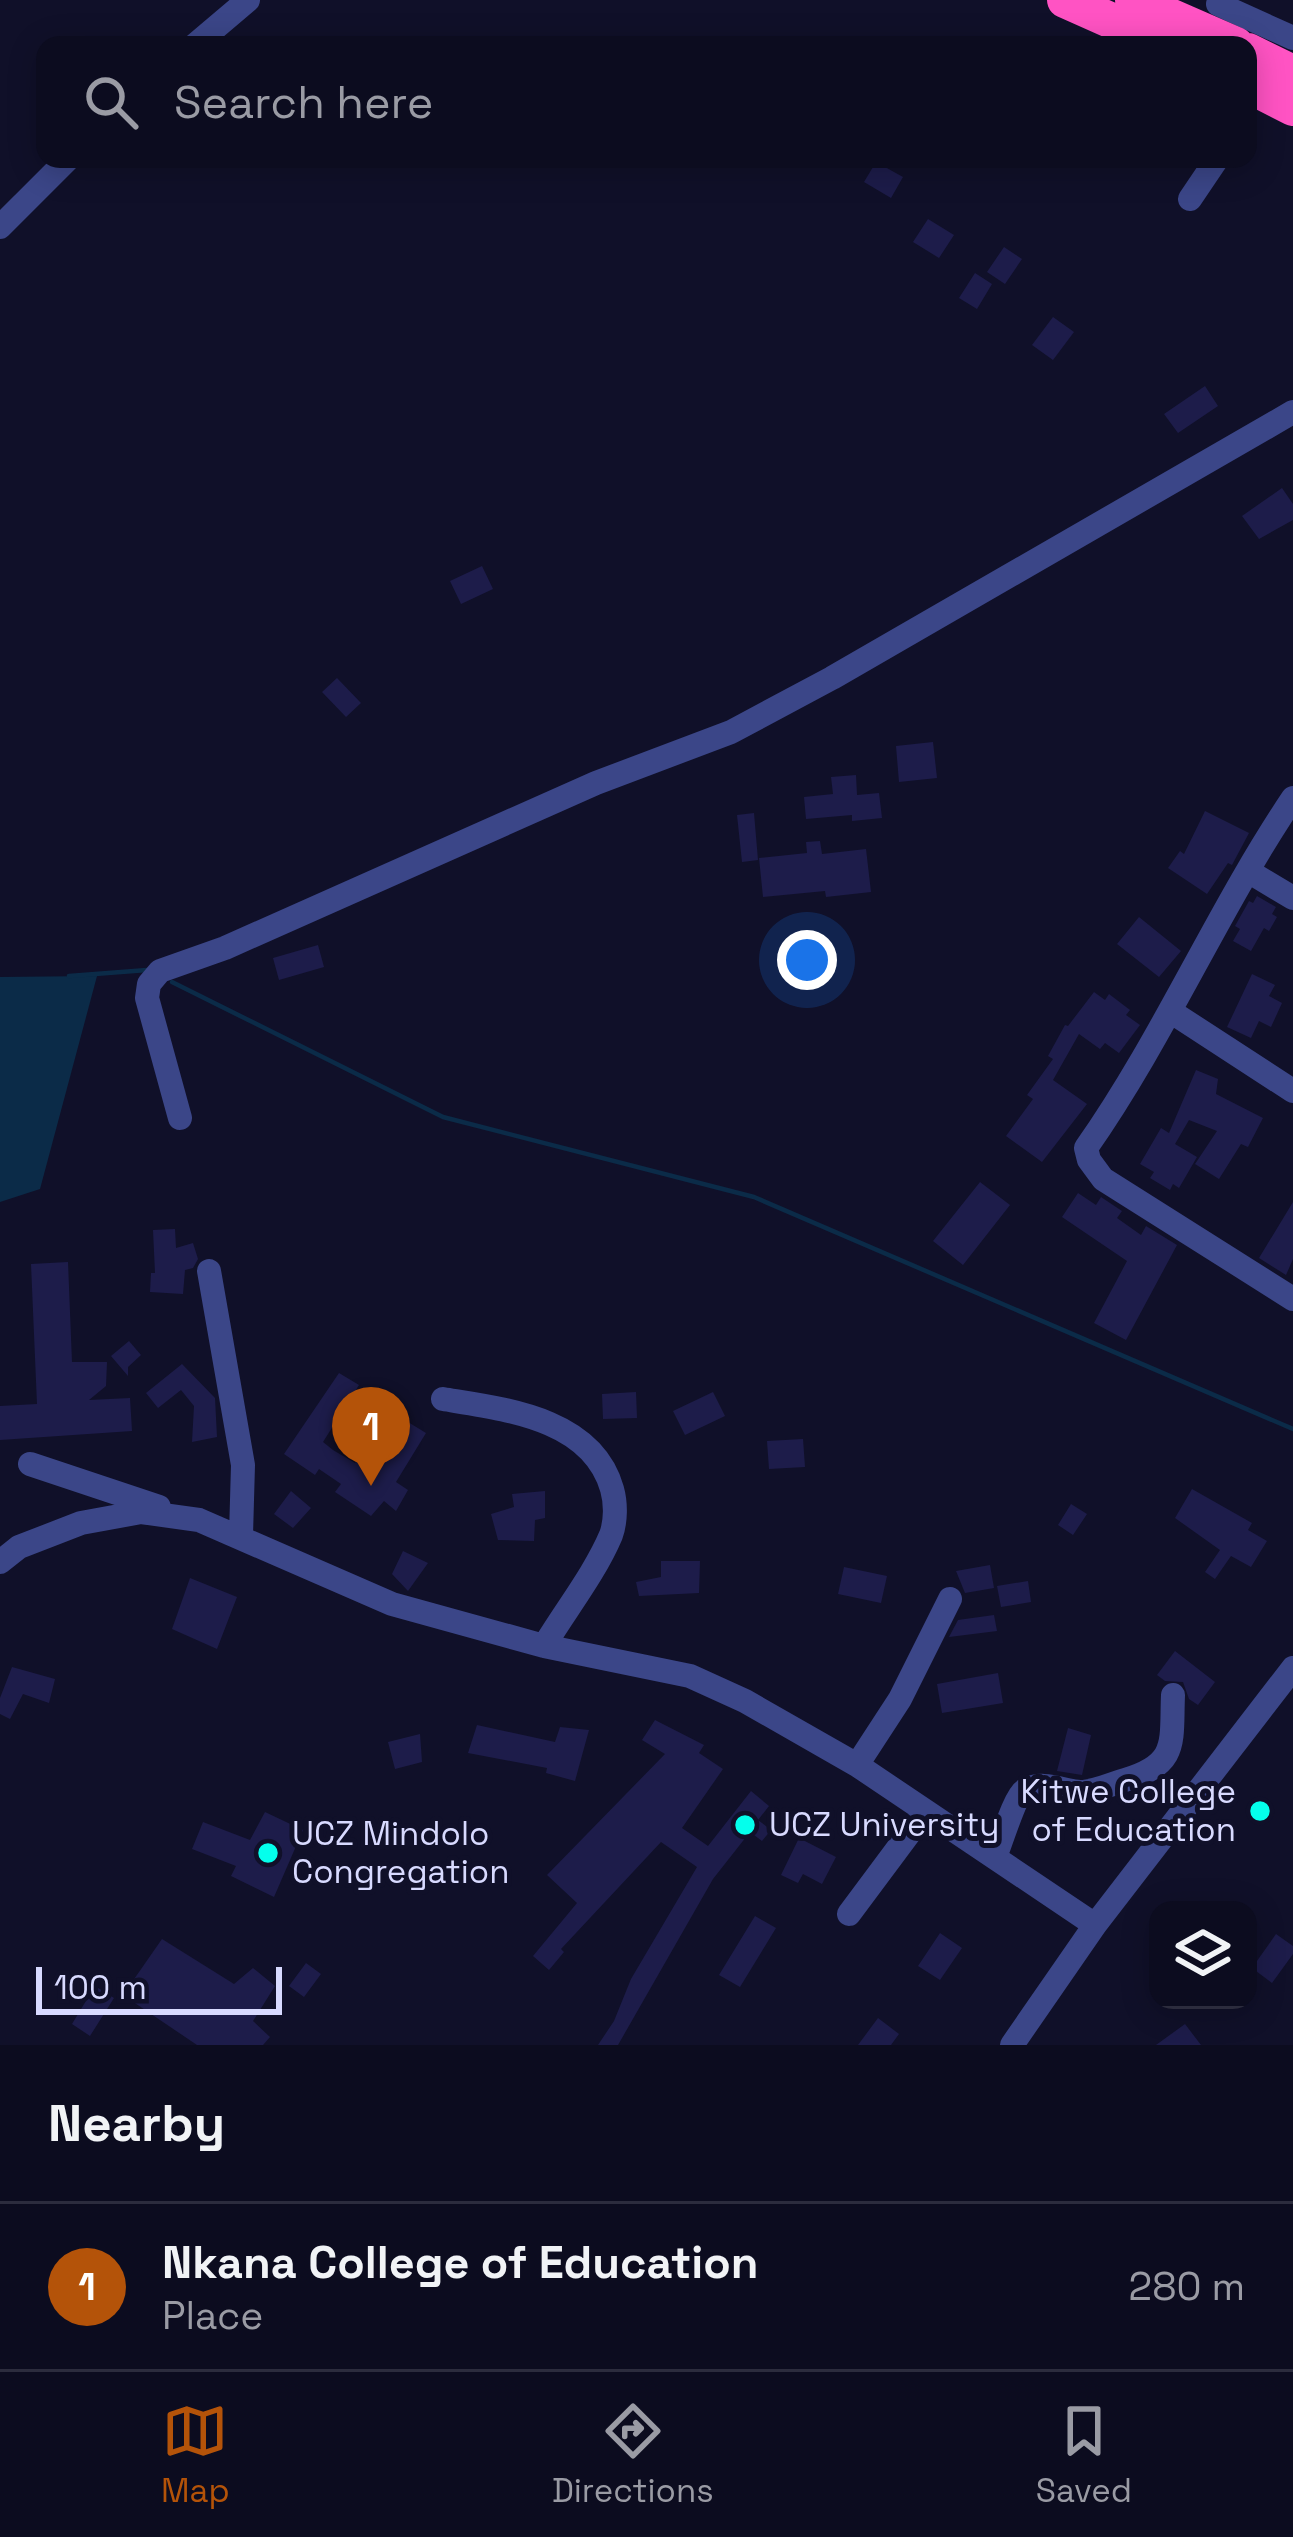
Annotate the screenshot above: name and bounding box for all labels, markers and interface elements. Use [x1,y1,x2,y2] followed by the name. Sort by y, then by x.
[36,36,1257,168] search box
[78,69,144,135] icon: search
[174,74,433,131] text: Search here
[777,930,837,990] your location
[332,1387,410,1486] pin: 1
[1020,1771,1236,1851] place label: Kitwe College of Education
[1247,1798,1273,1824] marker: Kitwe College of Education
[769,1804,999,1846] place label: UCZ University
[732,1812,758,1838] marker: UCZ University
[292,1813,509,1893] place label: UCZ Mindolo Congregation
[255,1840,281,1866] marker: UCZ Mindolo Congregation
[1149,1901,1257,2009] map controls
[1149,1901,1257,2009] button: layers
[36,1961,282,2014] scale bar
[54,1967,147,2009] text: 100 m
[48,2091,225,2156] text: Nearby
[162,2234,759,2291] text: Nkana College of Education
[78,2262,96,2311] text: 1
[1129,2262,1245,2311] text: 280 m
[162,2291,263,2340] text: Place
[161,2398,230,2512] tab: Map
[552,2398,714,2512] tab: Directions
[1036,2398,1132,2512] tab: Saved

